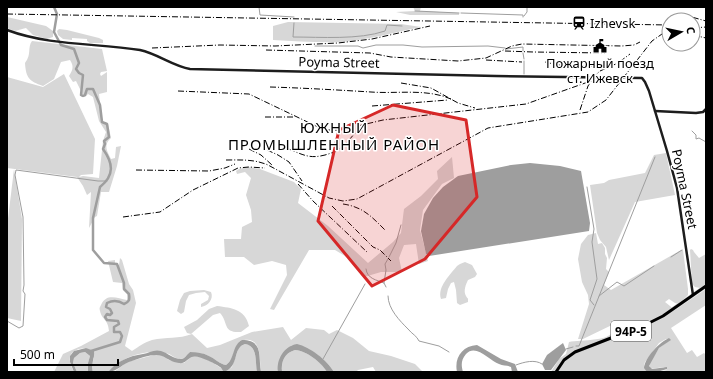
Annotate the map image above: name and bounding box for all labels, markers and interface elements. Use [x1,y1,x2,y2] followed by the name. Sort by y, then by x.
[661,12,701,52] north arrow
[590,14,635,32] place label: Izhevsk
[571,15,587,31] station icon: Izhevsk
[683,26,699,35] text: С
[592,38,608,54] public building icon: Пожарный поезд ст. Ижевск
[298,52,380,72] street label: Poyma Street
[546,54,654,87] place label: Пожарный поезд ст. Ижевск
[228,117,440,154] district label: ЮЖНЫЙ ПРОМЫШЛЕННЫЙ РАЙОН
[668,147,702,231] street label: Poyma Street
[611,321,651,341] road number: 94Р-5
[14,341,118,367] scale bar
[20,346,55,363] text: 500 m

